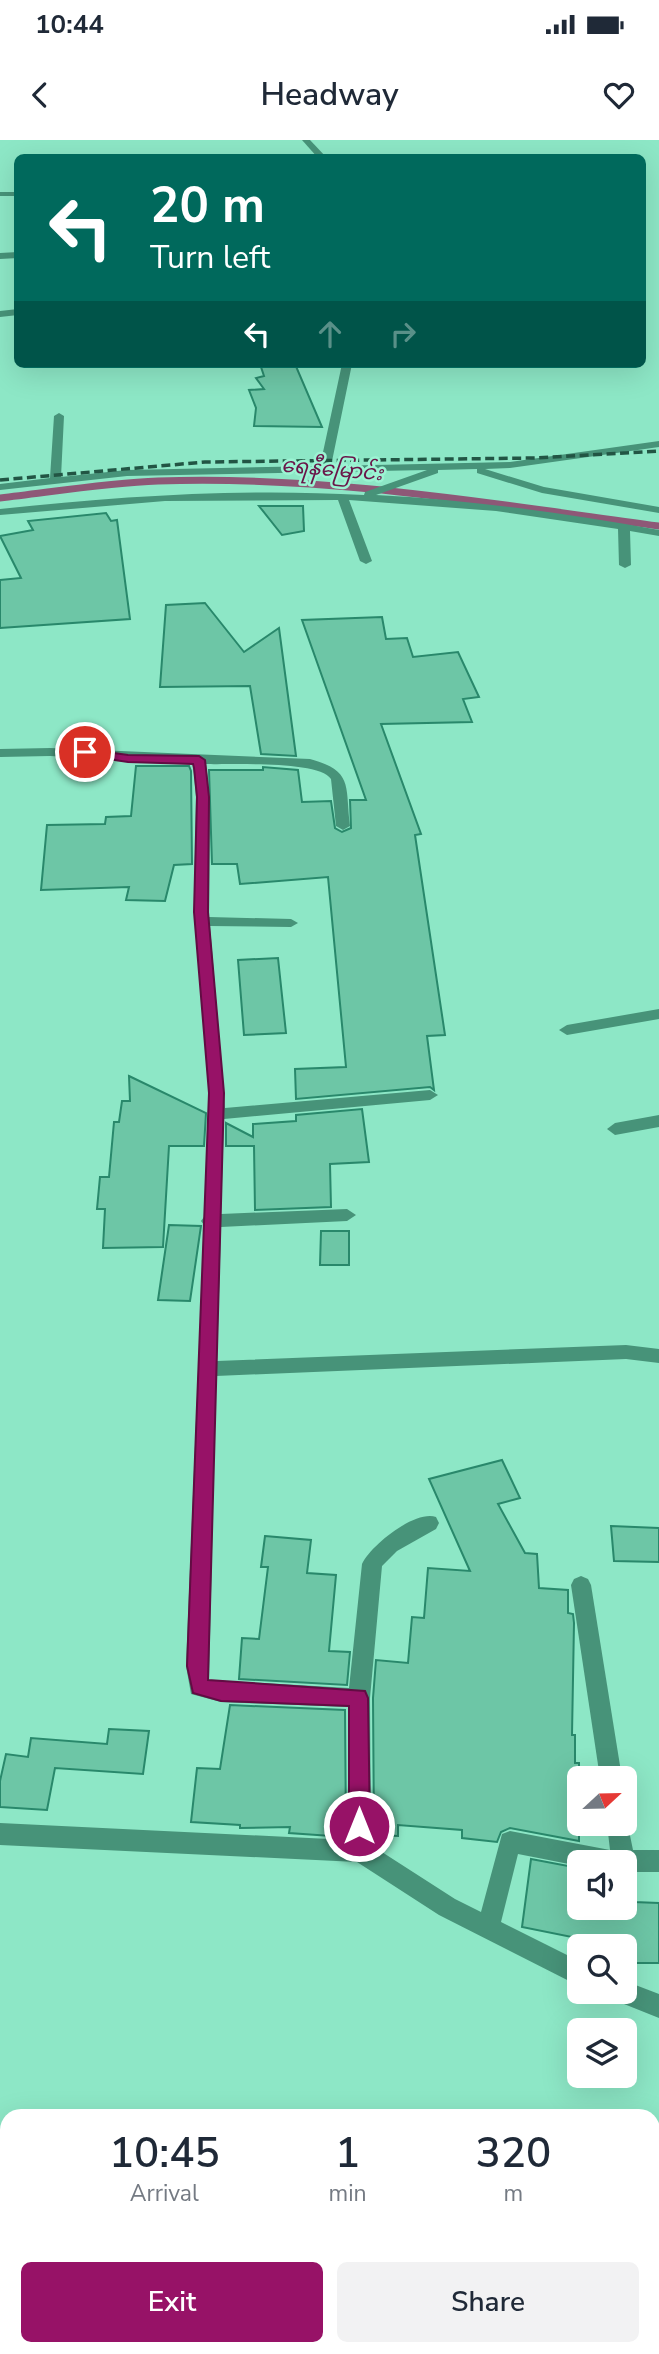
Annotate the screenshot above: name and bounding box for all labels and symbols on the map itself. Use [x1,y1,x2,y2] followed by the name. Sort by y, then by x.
[280,450,386,491] water label: ရေနီမြောင်း
[55,722,115,782] pin
[567,1766,637,1836] north arrow
[322,1789,396,1863] position arrow

